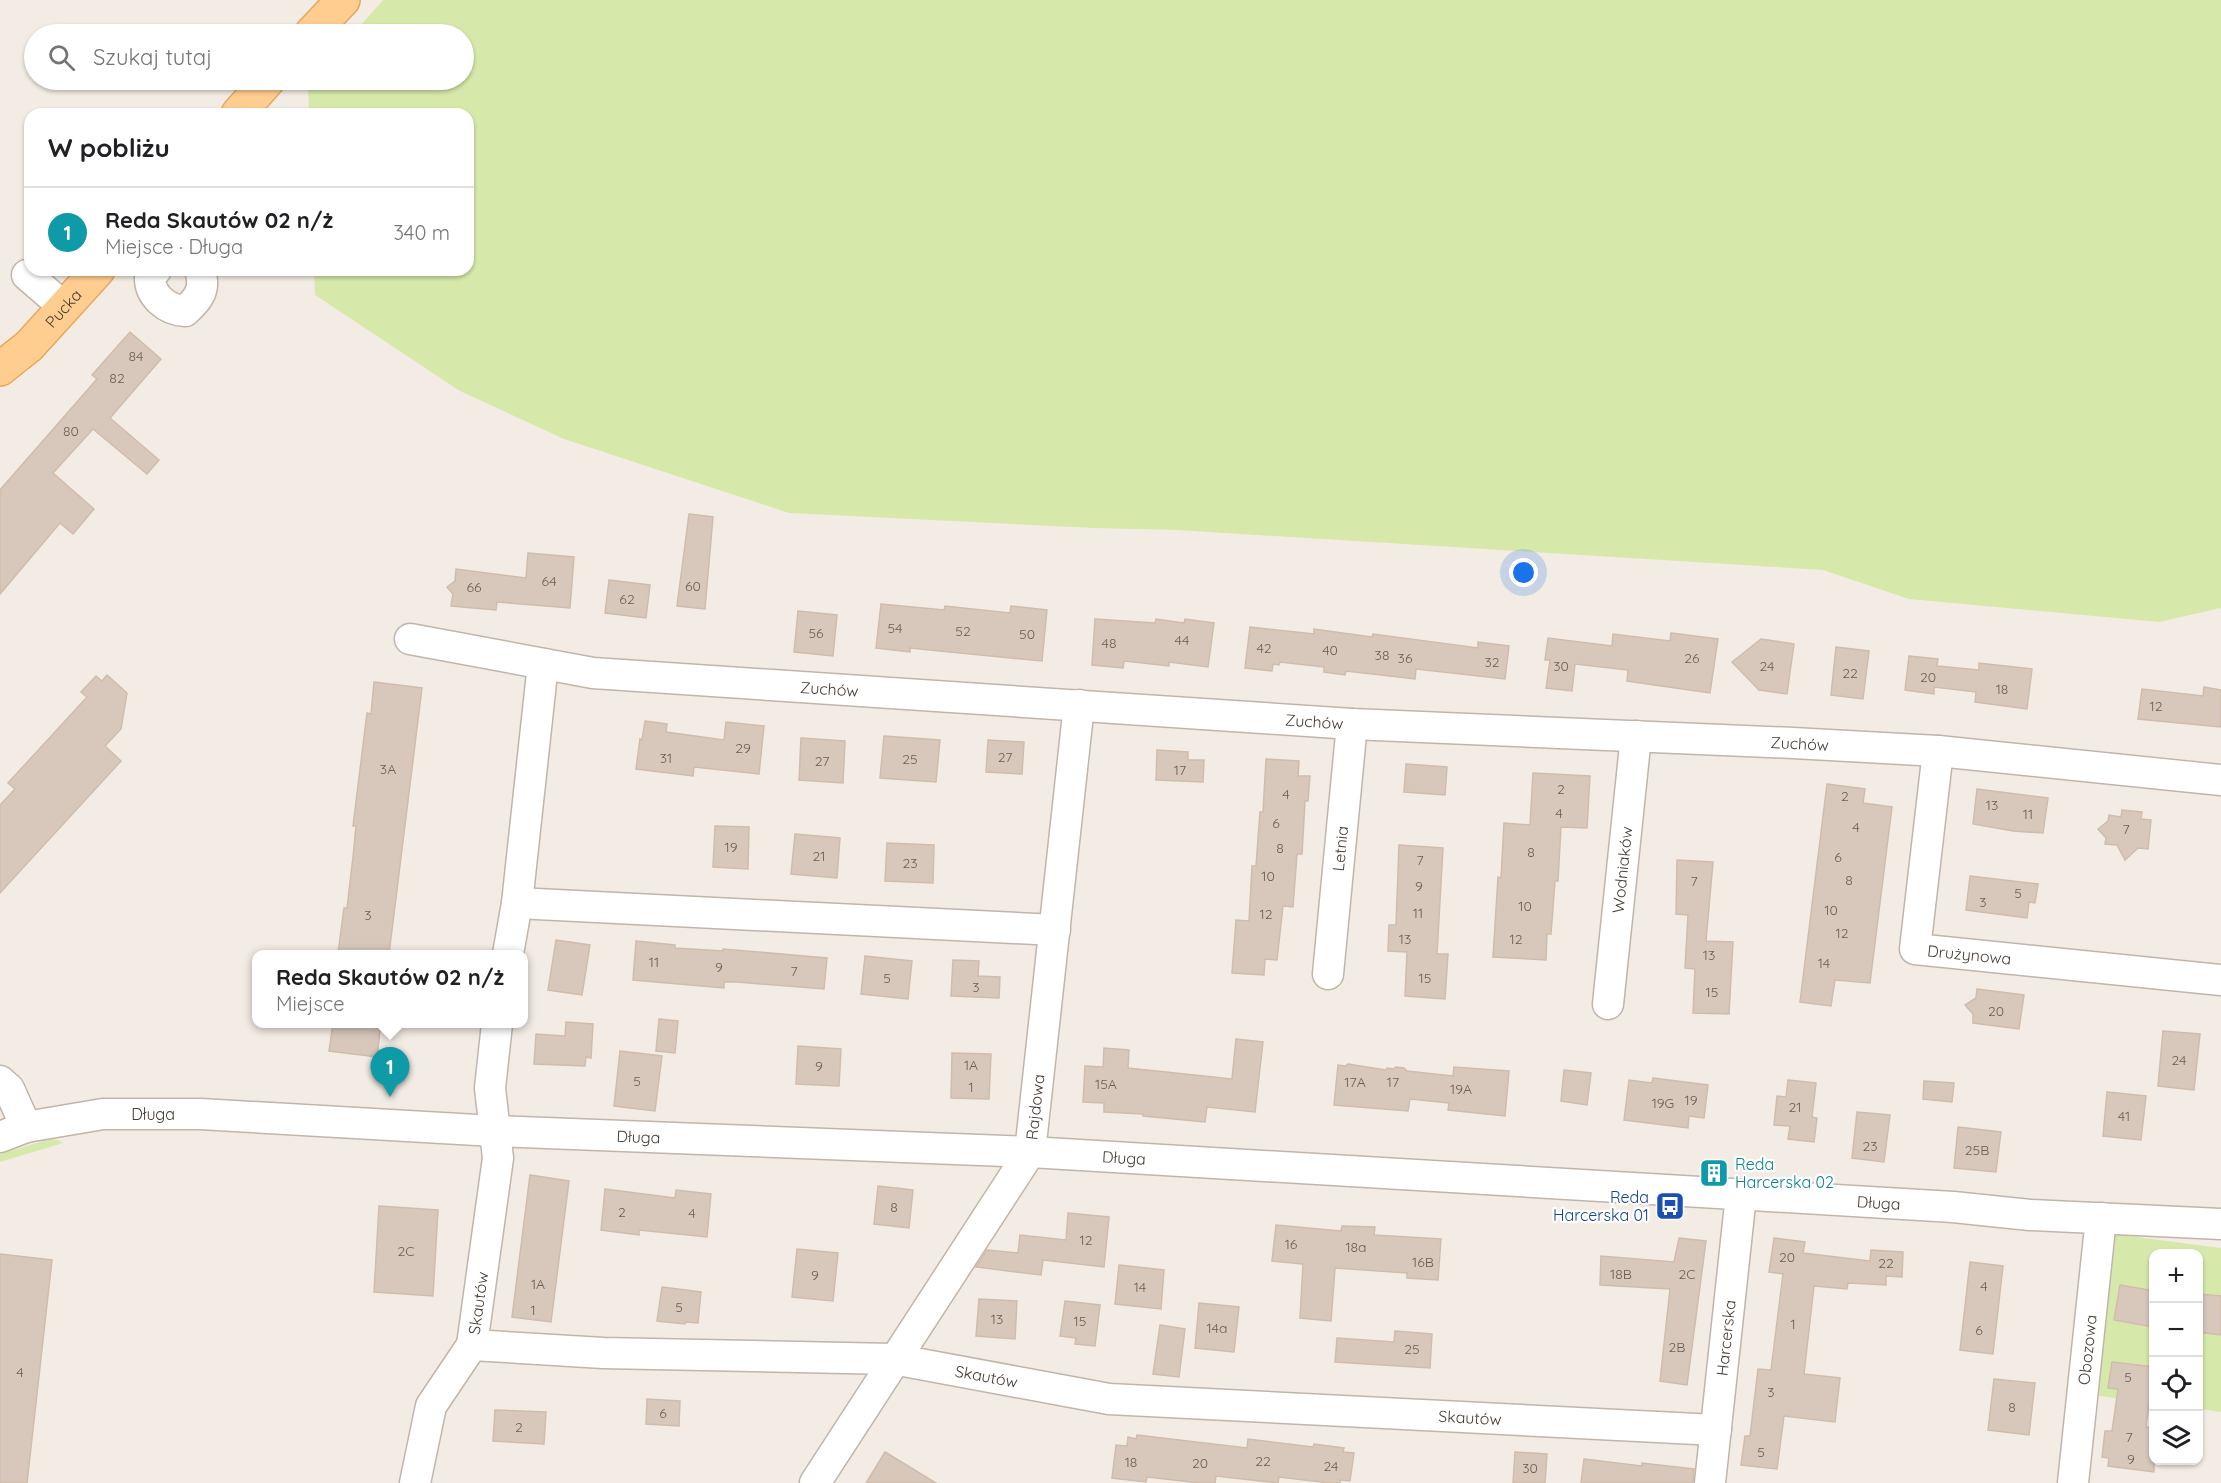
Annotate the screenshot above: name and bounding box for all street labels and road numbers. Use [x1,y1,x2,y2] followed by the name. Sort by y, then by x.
[41,285,86,332] street label: Pucka
[800,677,859,701] street label: Zuchów
[1284,710,1344,733] street label: Zuchów
[1770,732,1829,755] street label: Zuchów
[1328,825,1352,872] street label: Letnia
[1608,825,1637,914] street label: Wodniaków
[1926,940,2012,969] street label: Drużynowa
[1021,1073,1048,1141] street label: Rajdowa
[131,1104,175,1124] street label: Długa
[616,1126,661,1148] street label: Długa
[1102,1146,1146,1169] street label: Długa
[1856,1191,1901,1214] street label: Długa
[464,1270,492,1336] street label: Skautów
[1712,1299,1740,1377] street label: Harcerska
[2073,1314,2101,1386] street label: Obozowa
[954,1361,1019,1392] street label: Skautów
[1438,1406,1502,1429] street label: Skautów

